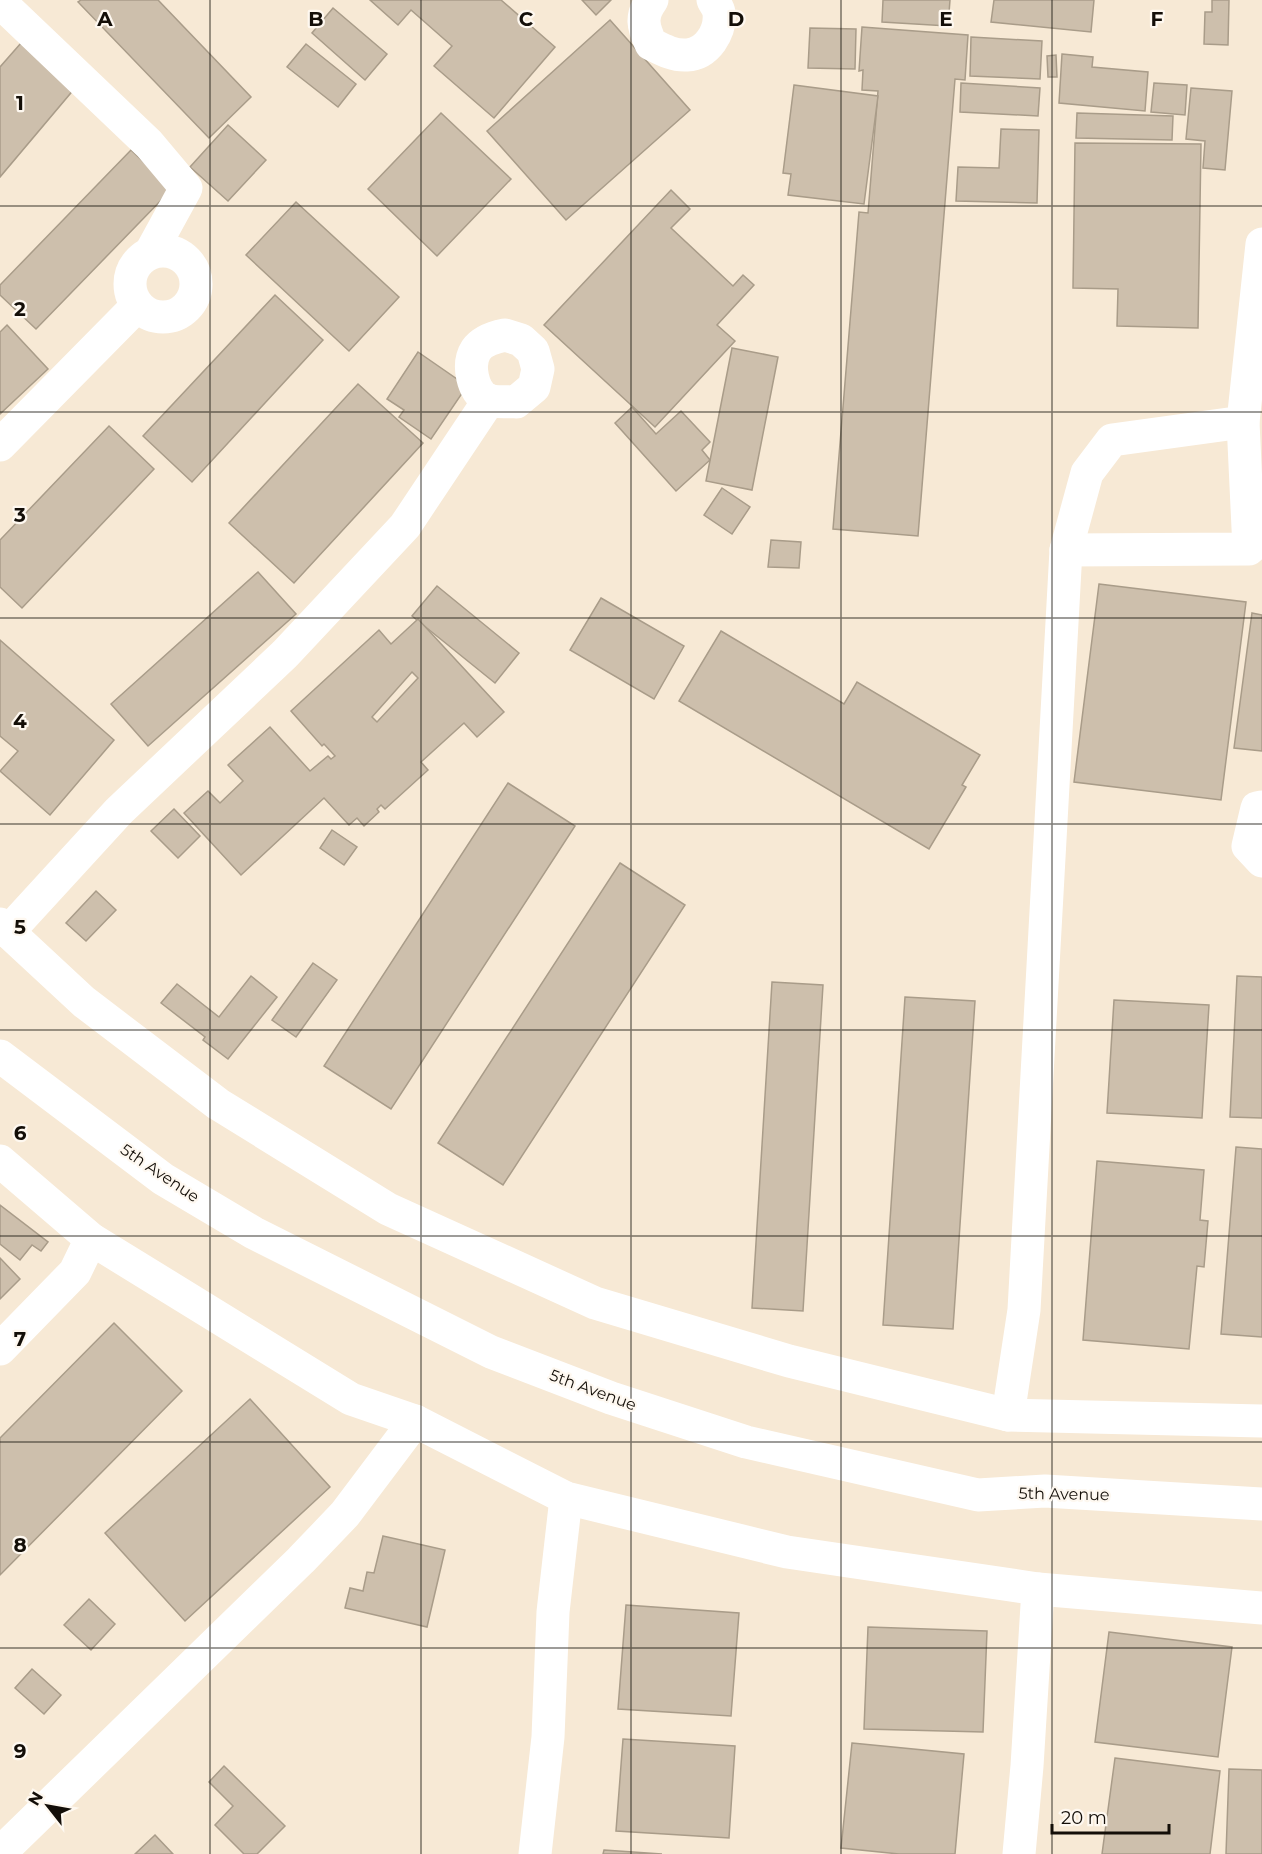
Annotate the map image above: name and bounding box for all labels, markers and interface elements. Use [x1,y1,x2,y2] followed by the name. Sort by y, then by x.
[96,7,113,31] text: A
[308,7,324,31] text: B
[519,7,534,31] text: C
[728,7,744,31] text: D
[939,7,953,31] text: E
[1151,7,1164,31] text: F
[16,91,24,115] text: 1
[14,297,26,321] text: 2
[13,503,26,527] text: 3
[13,709,27,733] text: 4
[14,915,26,939] text: 5
[14,1121,27,1145] text: 6
[117,1140,203,1206] street label: 5th Avenue
[14,1327,26,1351] text: 7
[547,1366,639,1414] street label: 5th Avenue
[1018,1484,1110,1504] street label: 5th Avenue
[13,1533,27,1557] text: 8
[14,1739,26,1763] text: 9
[18,1776,78,1836] north arrow
[24,1788,47,1809] text: N
[1052,1797,1169,1835] scale bar
[1061,1807,1107,1829] text: 20 m

